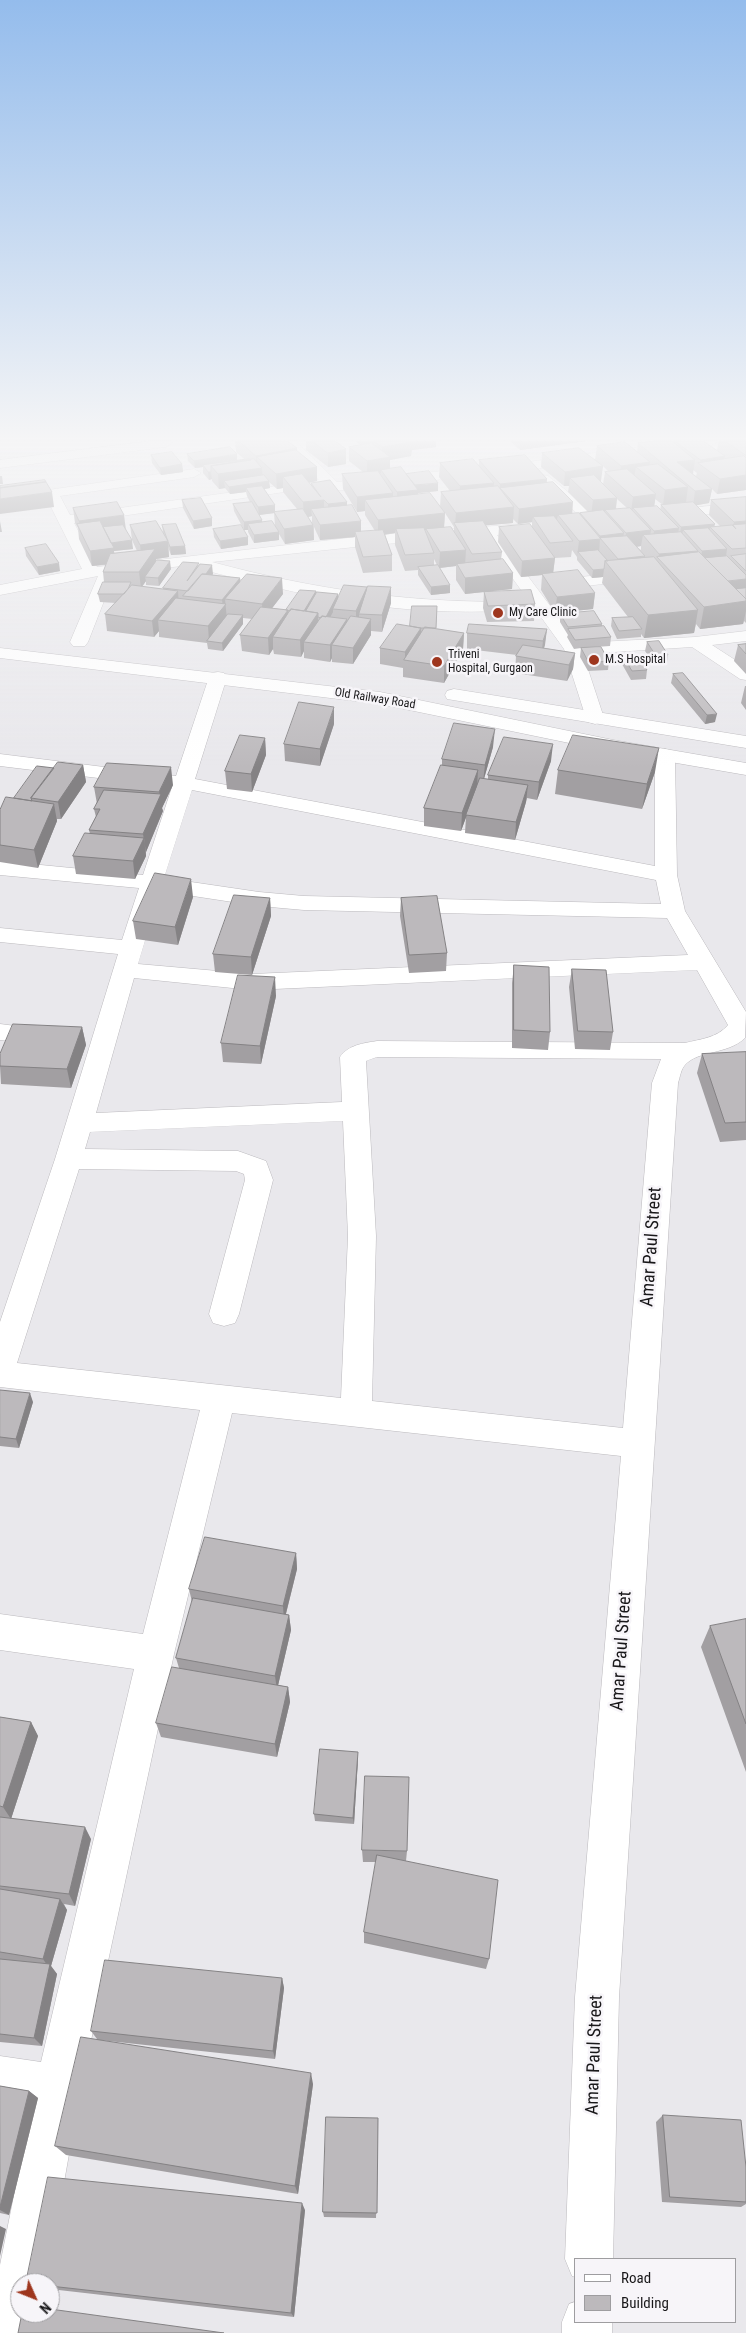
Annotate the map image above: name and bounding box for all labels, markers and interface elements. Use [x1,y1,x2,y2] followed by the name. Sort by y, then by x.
[491,606,505,620] marker: My Care Clinic
[509,606,577,620] place label: My Care Clinic
[448,648,533,676] place label: Triveni Hospital, Gurgaon
[587,653,601,667] marker: M.S Hospital
[605,653,666,667] place label: M.S Hospital
[430,655,444,669] marker: Triveni Hospital, Gurgaon
[334,686,416,712] street label: Old Railway Road
[637,1186,667,1308] street label: Amar Paul Street
[607,1590,637,1712] street label: Amar Paul Street
[582,1995,608,2115] street label: Amar Paul Street
[574,2258,736,2323] legend
[621,2269,651,2287] text: Road
[10,2273,60,2323] north arrow
[621,2294,669,2312] text: Building
[36,2299,54,2316] text: N

